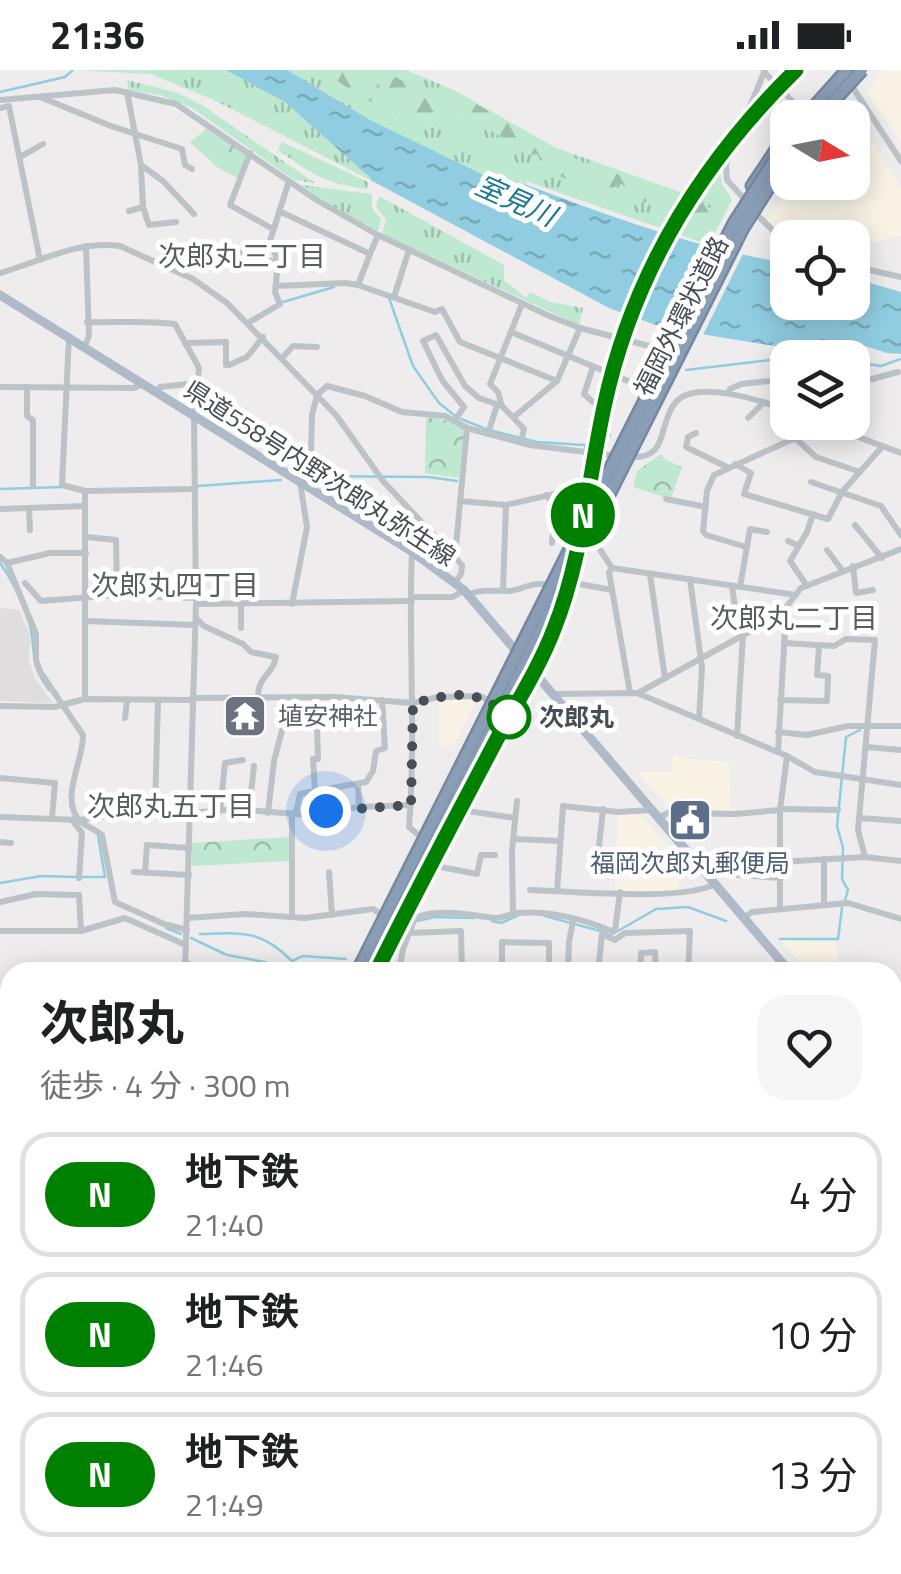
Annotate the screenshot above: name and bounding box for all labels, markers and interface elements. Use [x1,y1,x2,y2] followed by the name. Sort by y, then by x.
[50,6,145,64] text: 21:36
[770,100,870,200] north arrow
[770,100,870,440] map controls
[469,163,566,238] water label: 室見川
[770,220,870,320] button: locate
[624,229,738,403] street label: 福岡外環状道路
[158,234,326,277] district label: 次郎丸三丁目
[770,340,870,440] button: layers
[177,371,463,575] street label: 県道558号内野次郎丸弥生線
[550,482,616,548] line badge: N
[571,488,595,542] text: N
[91,563,259,606] district label: 次郎丸四丁目
[710,596,878,639] district label: 次郎丸二丁目
[222,693,268,739] temple icon: 埴安神社
[488,696,530,738] marker: 次郎丸
[278,697,378,735] place label: 埴安神社
[539,698,614,736] place label: 次郎丸
[87,784,255,827] district label: 次郎丸五丁目
[301,786,351,836] your location
[667,797,713,843] public building icon: 福岡次郎丸郵便局
[590,844,790,882] place label: 福岡次郎丸郵便局
[40,986,184,1059] text: 次郎丸
[757,995,862,1100] button: heart
[40,1061,291,1109] text: 徒歩 · 4 分 · 300 m
[185,1142,299,1200] text: 地下鉄
[789,1166,857,1224] text: 4 分
[88,1167,112,1221] text: N
[185,1200,264,1248] text: 21:40
[185,1282,299,1340] text: 地下鉄
[768,1306,857,1364] text: 10 分
[88,1307,112,1361] text: N
[185,1340,264,1388] text: 21:46
[185,1422,299,1480] text: 地下鉄
[768,1446,857,1504] text: 13 分
[88,1447,112,1501] text: N
[185,1480,264,1528] text: 21:49

